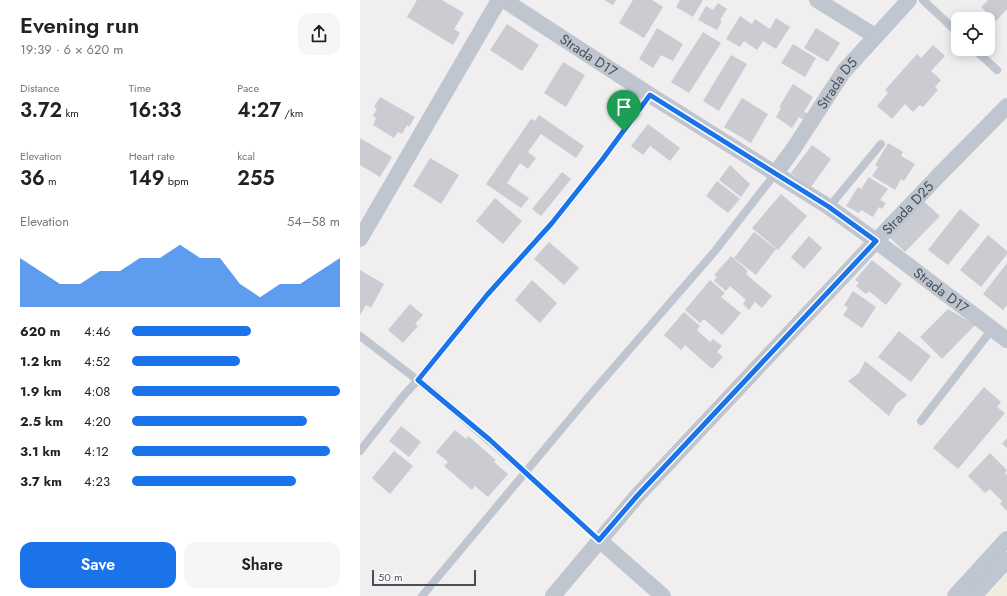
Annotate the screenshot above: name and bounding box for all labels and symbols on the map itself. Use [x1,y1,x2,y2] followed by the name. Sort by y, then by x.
[556,29,622,81] street label: Strada D17
[812,53,862,113] street label: Strada D5
[607,90,641,131] pin
[877,177,938,239] street label: Strada D25
[909,263,974,318] street label: Strada D17
[372,568,476,587] scale bar

